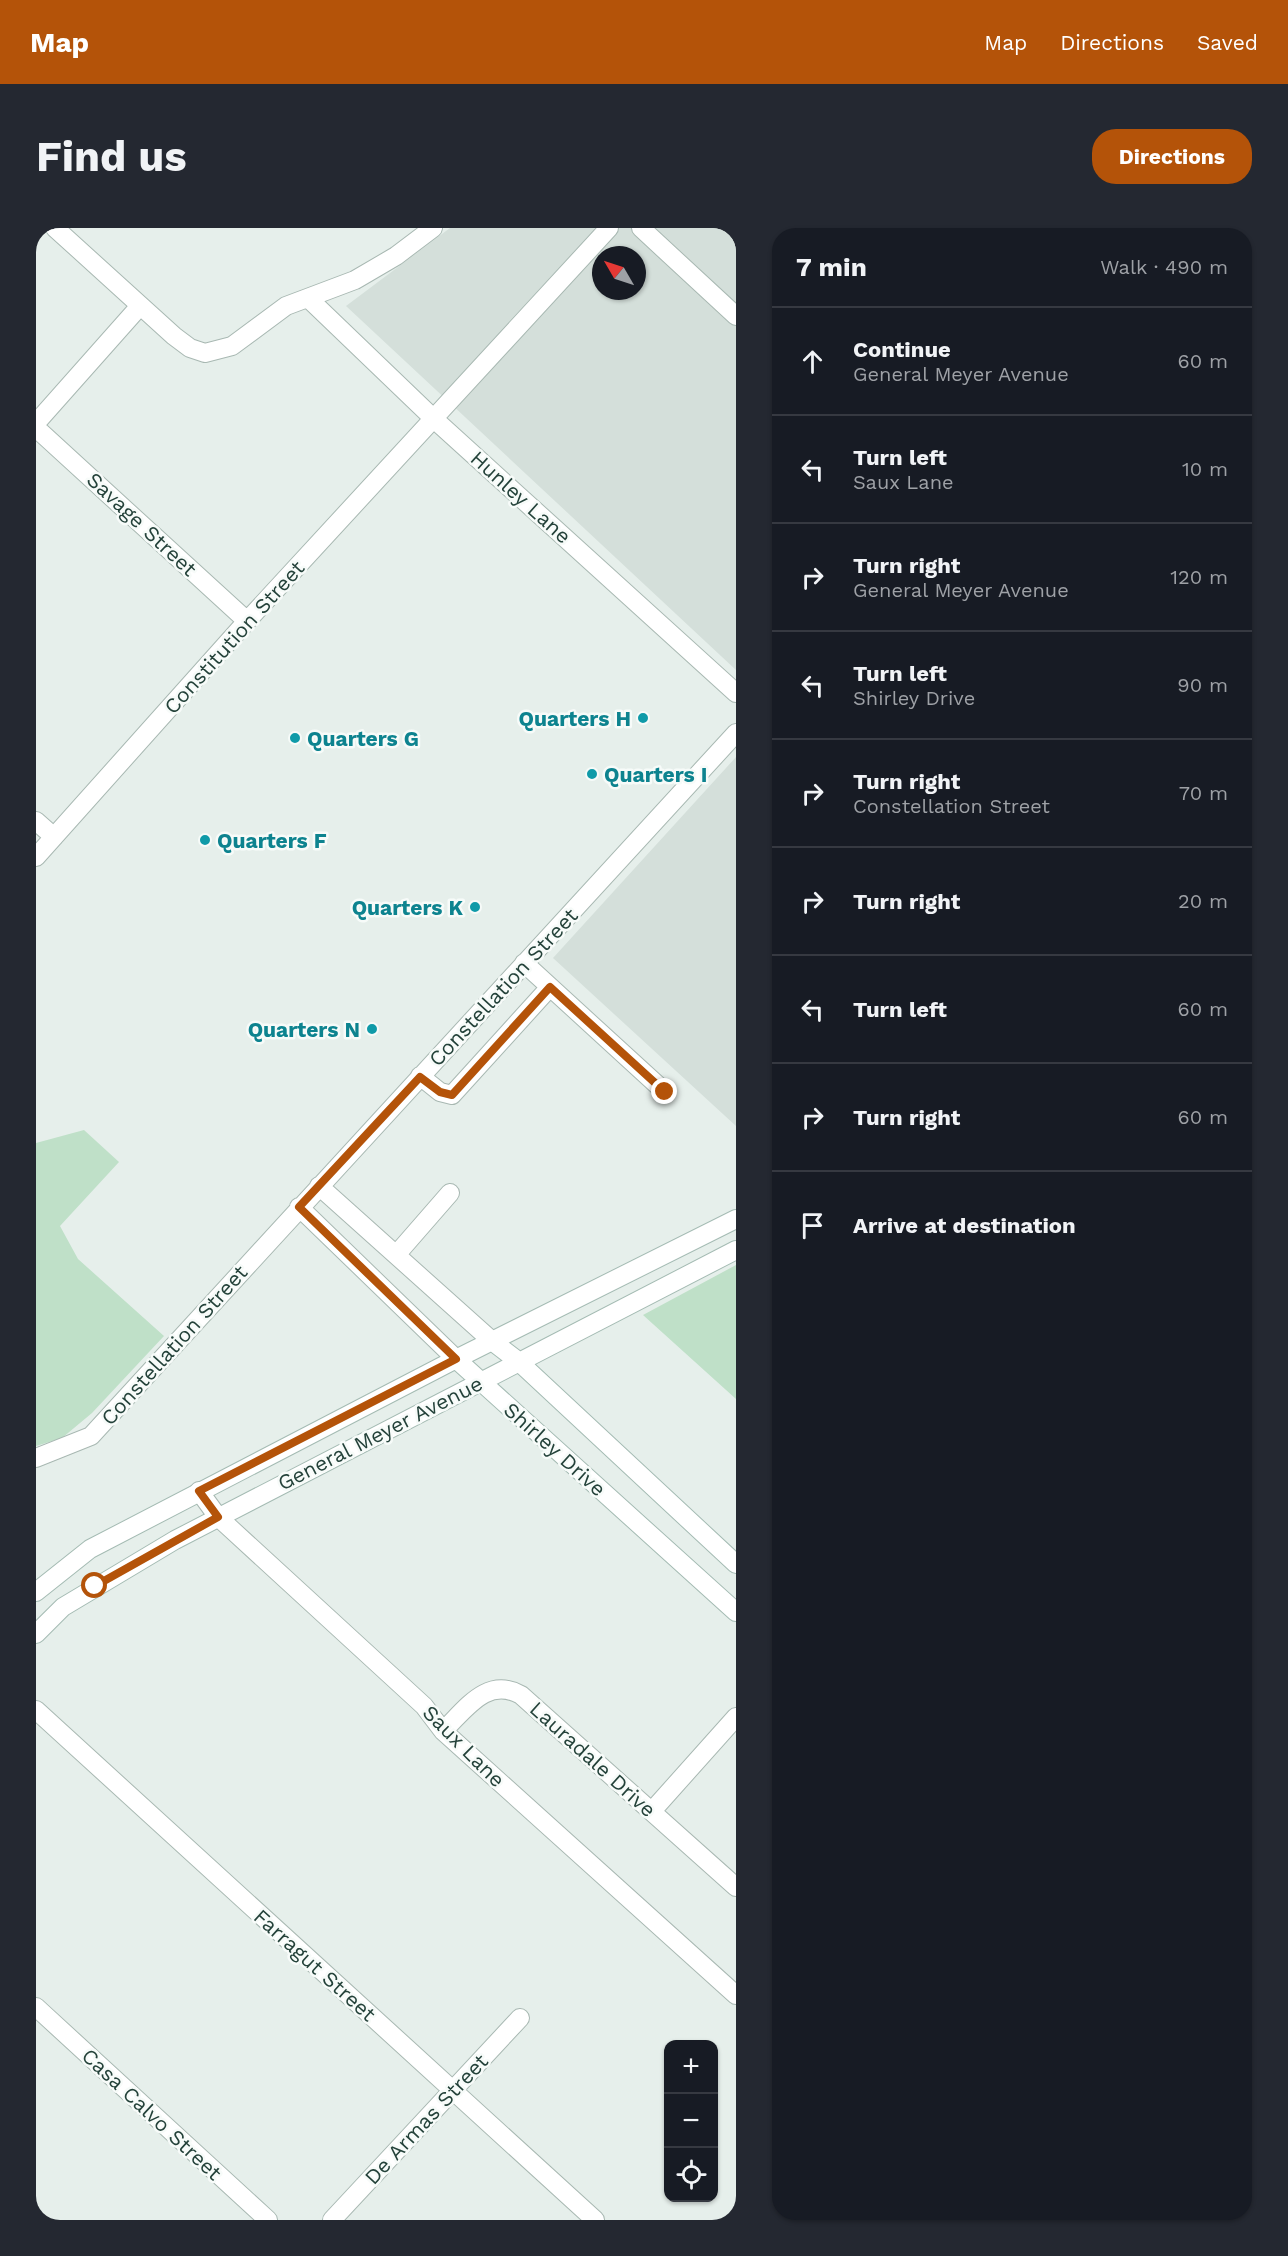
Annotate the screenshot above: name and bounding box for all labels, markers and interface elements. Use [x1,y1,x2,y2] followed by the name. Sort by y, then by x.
[30,26,89,59] text: Map
[984,30,1027,55] text: Map
[1060,30,1164,55] text: Directions
[1197,30,1258,55] text: Saved
[1092,129,1252,184] button: Directions
[36,132,187,181] text: Find us
[592,246,646,300] north arrow
[796,252,867,282] text: 7 min
[1100,255,1228,279] text: Walk · 490 m
[853,337,951,362] text: Continue
[796,345,829,378] icon: ahead
[1178,349,1228,373] text: 60 m
[853,362,1069,386] text: General Meyer Avenue
[466,445,576,549] street label: Hunley Lane
[853,445,947,470] text: Turn left
[796,453,829,486] icon: left
[1182,457,1228,481] text: 10 m
[82,467,202,581] street label: Savage Street
[853,470,954,494] text: Saux Lane
[853,553,960,578] text: Turn right
[159,555,310,719] street label: Constitution Street
[796,561,829,594] icon: right
[1170,565,1228,589] text: 120 m
[853,578,1069,602] text: General Meyer Avenue
[853,661,947,686] text: Turn left
[796,669,829,702] icon: left
[1177,673,1228,697] text: 90 m
[853,686,975,710] text: Shirley Drive
[519,706,631,731] place label: Quarters H
[636,711,650,725] marker: Quarters H
[307,726,419,751] place label: Quarters G
[288,731,302,745] marker: Quarters G
[604,762,707,787] place label: Quarters I
[585,767,599,781] marker: Quarters I
[853,769,960,794] text: Turn right
[796,777,829,810] icon: right
[1179,781,1228,805] text: 70 m
[853,794,1050,818] text: Constellation Street
[217,828,327,853] place label: Quarters F
[198,833,212,847] marker: Quarters F
[796,885,829,918] icon: right
[853,889,960,914] text: Turn right
[1178,889,1228,913] text: 20 m
[352,895,463,920] place label: Quarters K
[468,900,482,914] marker: Quarters K
[423,903,583,1071] street label: Constellation Street
[796,993,829,1026] icon: left
[853,997,947,1022] text: Turn left
[1178,997,1228,1021] text: 60 m
[248,1017,360,1042] place label: Quarters N
[365,1022,379,1036] marker: Quarters N
[651,1078,677,1104] route end
[796,1101,829,1134] icon: right
[853,1105,960,1130] text: Turn right
[1178,1105,1228,1129] text: 60 m
[796,1209,829,1242] icon: arrive
[853,1213,1076,1238] text: Arrive at destination
[96,1260,253,1430] street label: Constellation Street
[273,1370,487,1496] street label: General Meyer Avenue
[499,1397,611,1501] street label: Shirley Drive
[81,1572,107,1598] route start
[525,1696,661,1822] street label: Lauradale Drive
[418,1700,510,1792] street label: Saux Lane
[249,1904,381,2026] street label: Farragut Street
[664,2040,718,2202] map controls
[664,2040,718,2094] button: +
[77,2043,227,2185] street label: Casa Calvo Street
[359,2048,493,2189] street label: De Armas Street
[664,2094,718,2148] button: −
[664,2148,718,2202] button: locate

